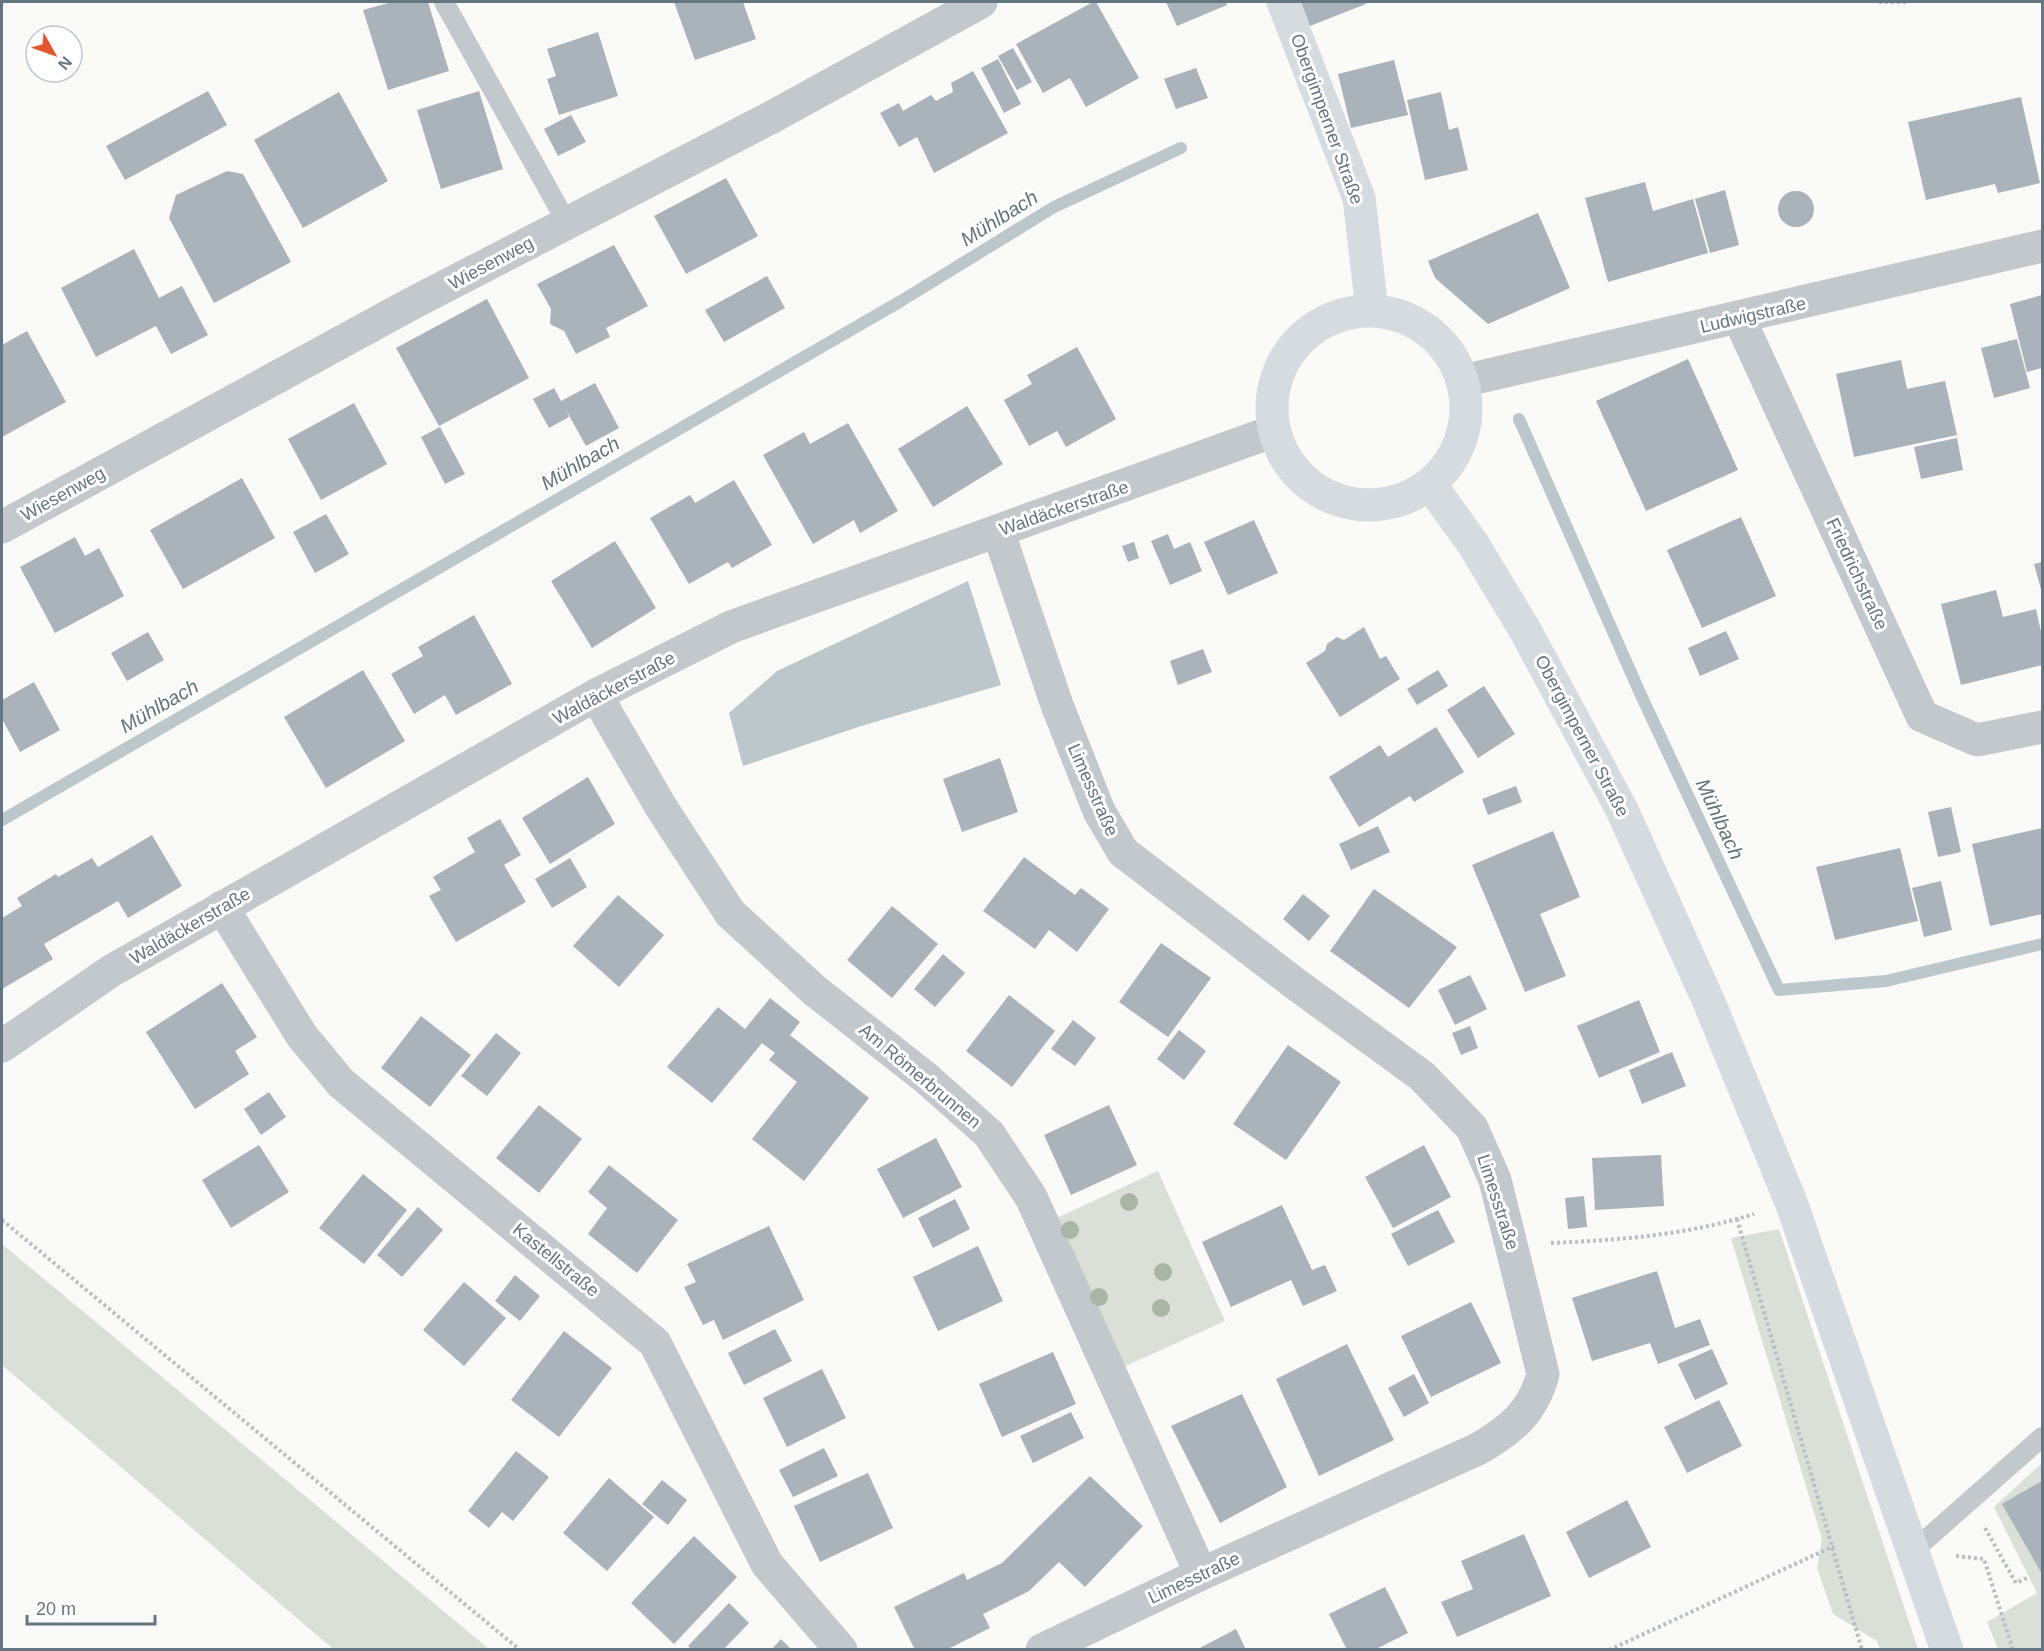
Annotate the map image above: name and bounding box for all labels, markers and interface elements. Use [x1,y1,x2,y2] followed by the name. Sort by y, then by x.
[24,24,84,84] north arrow
[1287,31,1367,207] street label: Obergimperner Straße
[55,53,75,73] text: N
[956,186,1042,250] water label: Mühlbach
[445,232,537,294] street label: Wiesenweg
[1698,293,1808,337] street label: Ludwigstraße
[537,432,623,494] water label: Mühlbach
[17,463,109,525] street label: Wiesenweg
[997,477,1131,539] street label: Waldäckerstraße
[1822,515,1892,633] street label: Friedrichstraße
[550,647,678,729] street label: Waldäckerstraße
[1531,652,1633,820] street label: Obergimperner Straße
[116,675,202,737] water label: Mühlbach
[1064,741,1122,839] street label: Limesstraße
[1692,775,1748,863] water label: Mühlbach
[126,883,254,969] street label: Waldäckerstraße
[855,1019,985,1133] street label: Am Römerbrunnen
[1473,1152,1523,1252] street label: Limesstraße
[509,1219,603,1301] street label: Kastellstraße
[1145,1548,1243,1608] street label: Limesstraße
[27,1588,154,1626] scale bar
[36,1599,76,1619] text: 20 m

